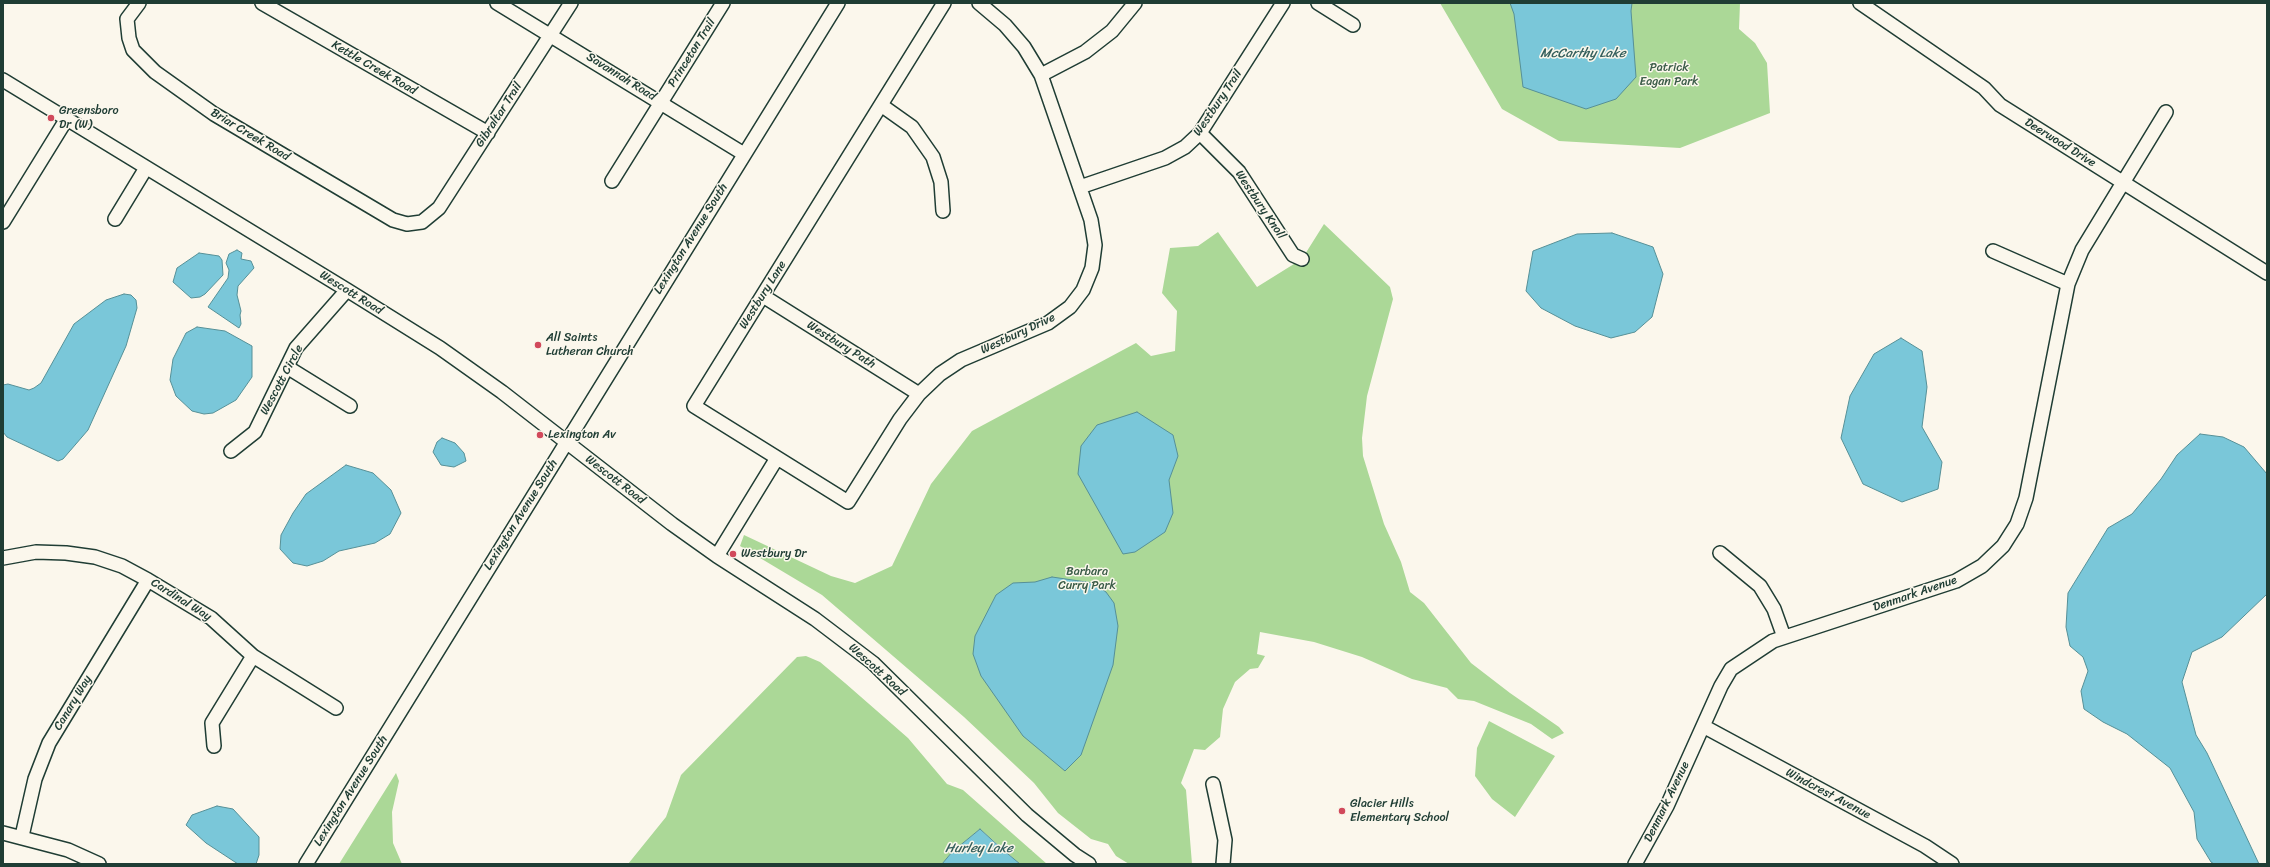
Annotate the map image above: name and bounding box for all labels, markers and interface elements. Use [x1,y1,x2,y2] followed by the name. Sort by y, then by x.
[665,16,719,90] street label: Princeton Trail
[329,38,419,98] street label: Kettle Creek Road
[1540,46,1626,62] water label: McCarthy Lake
[584,50,658,104] street label: Savannah Road
[1640,61,1698,89] park label: Patrick Eagan Park
[1191,67,1245,139] street label: Westbury Trail
[473,80,525,150] street label: Gibraltar Trail
[59,104,119,132] place label: Greensboro Dr (W)
[208,106,292,164] street label: Briar Creek Road
[46,113,56,123] marker: Greensboro Dr (W)
[2022,115,2098,171] street label: Deerwood Drive
[1232,168,1288,242] street label: Westbury Knoll
[651,181,731,297] street label: Lexington Avenue South
[736,258,790,332] street label: Westbury Lane
[317,268,385,318] street label: Wescott Road
[979,310,1057,358] street label: Westbury Drive
[804,318,878,372] street label: Westbury Path
[546,331,634,359] place label: All Saints Lutheran Church
[533,340,543,350] marker: All Saints Lutheran Church
[257,342,307,418] street label: Wescott Circle
[548,428,616,442] place label: Lexington Av
[535,430,545,440] marker: Lexington Av
[582,452,648,508] street label: Wescott Road
[481,457,561,573] street label: Lexington Avenue South
[741,547,806,561] place label: Westbury Dr
[728,549,738,559] marker: Westbury Dr
[1058,565,1116,593] park label: Barbara Curry Park
[1871,573,1959,615] street label: Denmark Avenue
[148,576,214,624] street label: Cardinal Way
[846,641,908,699] street label: Wescott Road
[51,673,95,733] street label: Canary Way
[311,733,391,849] street label: Lexington Avenue South
[1641,759,1693,845] street label: Denmark Avenue
[1783,766,1873,822] street label: Windcrest Avenue
[1350,797,1449,825] place label: Glacier Hills Elementary School
[1337,806,1347,816] marker: Glacier Hills Elementary School
[945,841,1013,857] water label: Hurley Lake

